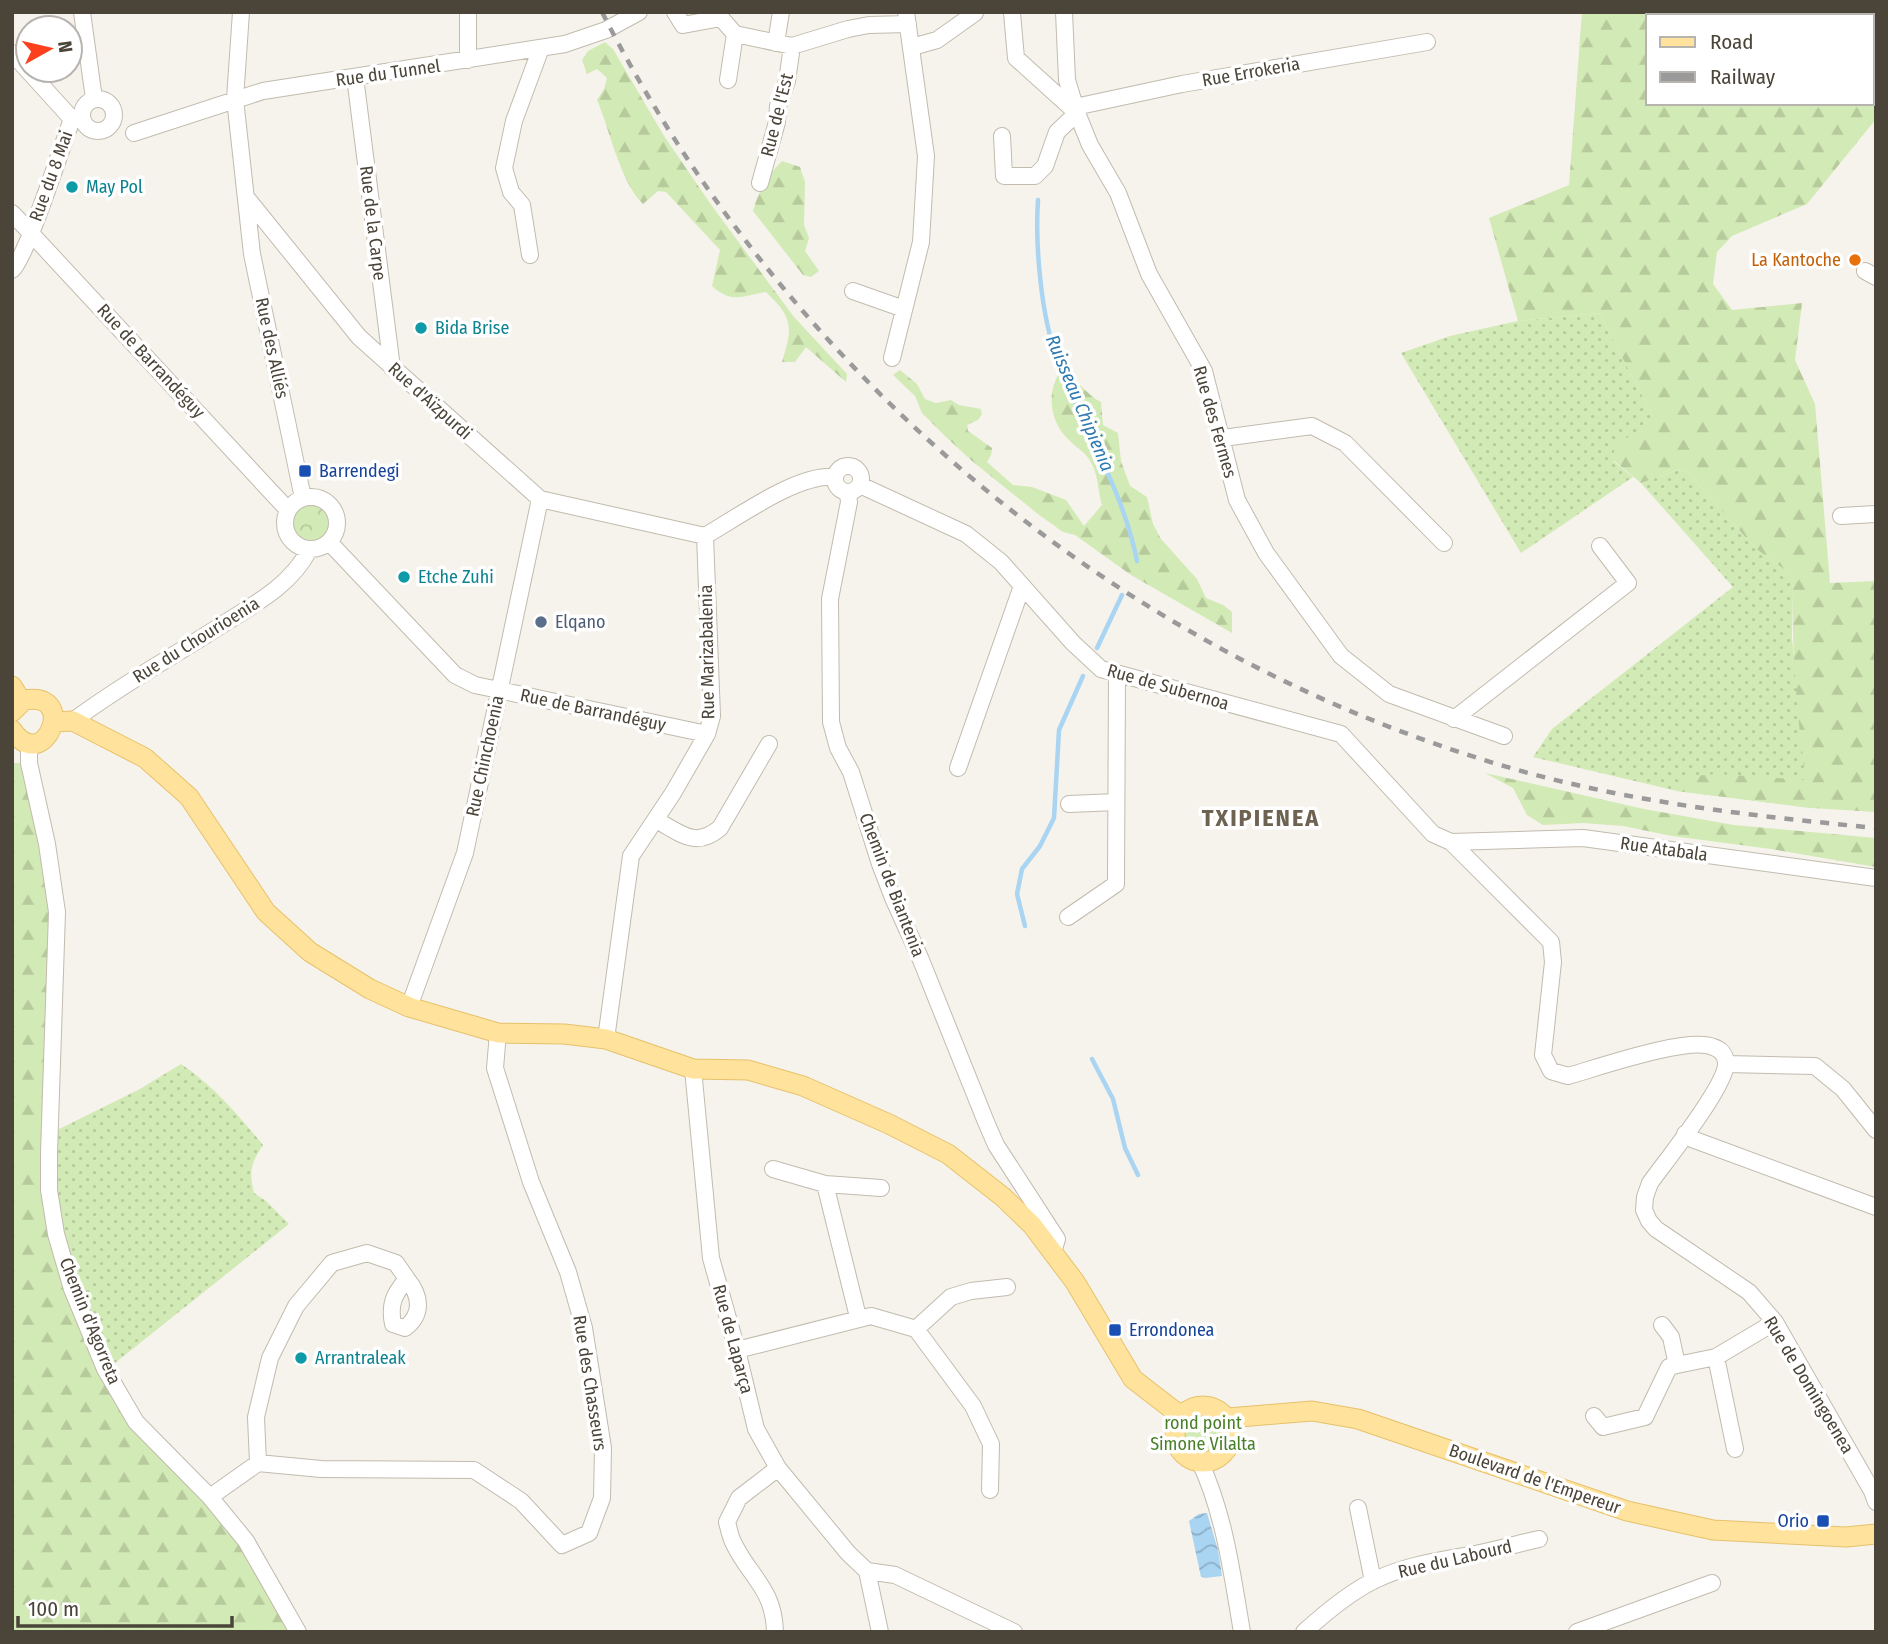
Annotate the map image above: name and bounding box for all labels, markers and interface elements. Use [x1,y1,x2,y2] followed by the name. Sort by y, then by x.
[14,14,84,84] north arrow
[1646,14,1874,105] legend
[1710,29,1754,55] text: Road
[53,39,78,54] text: N
[1200,53,1302,91] street label: Rue Errokeria
[334,55,442,91] street label: Rue du Tunnel
[1710,64,1776,90] text: Railway
[756,71,798,159] street label: Rue de l'Est
[24,128,78,224] street label: Rue du 8 Mai
[355,164,391,282] street label: Rue de la Carpe
[86,176,143,198] place label: May Pol
[64,179,80,195] marker: May Pol
[1751,249,1841,271] place label: La Kantoche
[1847,252,1863,268] marker: La Kantoche
[251,295,294,401] street label: Rue des Alliés
[92,299,210,423] street label: Rue de Barrandéguy
[435,317,509,339] place label: Bida Brise
[413,320,429,336] marker: Bida Brise
[1041,331,1119,475] water label: Ruisseau Chipienia
[384,358,476,444] street label: Rue d'Aïzpurdi
[1188,363,1242,481] street label: Rue des Fermes
[319,460,400,482] place label: Barrendegi
[297,463,313,479] marker: Barrendegi
[418,566,494,588] place label: Etche Zuhi
[396,569,412,585] marker: Etche Zuhi
[695,584,719,720] street label: Rue Marizabalenia
[129,592,263,688] street label: Rue du Chourioenia
[555,611,605,633] place label: Elqano
[533,614,549,630] marker: Elqano
[1104,659,1232,715] street label: Rue de Subernoa
[518,684,668,736] street label: Rue de Barrandéguy
[461,693,509,819] street label: Rue Chinchoenia
[1202,804,1320,832] district label: TXIPIENEA
[854,810,930,960] street label: Chemin de Biantenia
[1619,832,1709,866] street label: Rue Atabala
[55,1254,126,1388] street label: Chemin d'Agorreta
[708,1282,758,1396] street label: Rue de Laparça
[1759,1312,1859,1458] street label: Rue de Domingoenea
[568,1314,612,1453] street label: Rue des Chasseurs
[1129,1319,1215,1341] place label: Errondonea
[1107,1322,1123,1338] marker: Errondonea
[315,1347,406,1369] place label: Arrantraleak
[293,1350,309,1366] marker: Arrantraleak
[1150,1412,1256,1455] park label: rond point Simone Vilalta
[1446,1439,1624,1519] street label: Boulevard de l'Empereur
[1777,1510,1809,1532] place label: Orio
[1815,1513,1831,1529] marker: Orio
[1396,1535,1514,1583] street label: Rue du Labourd
[18,1584,231,1628] scale bar
[28,1596,79,1622] text: 100 m

